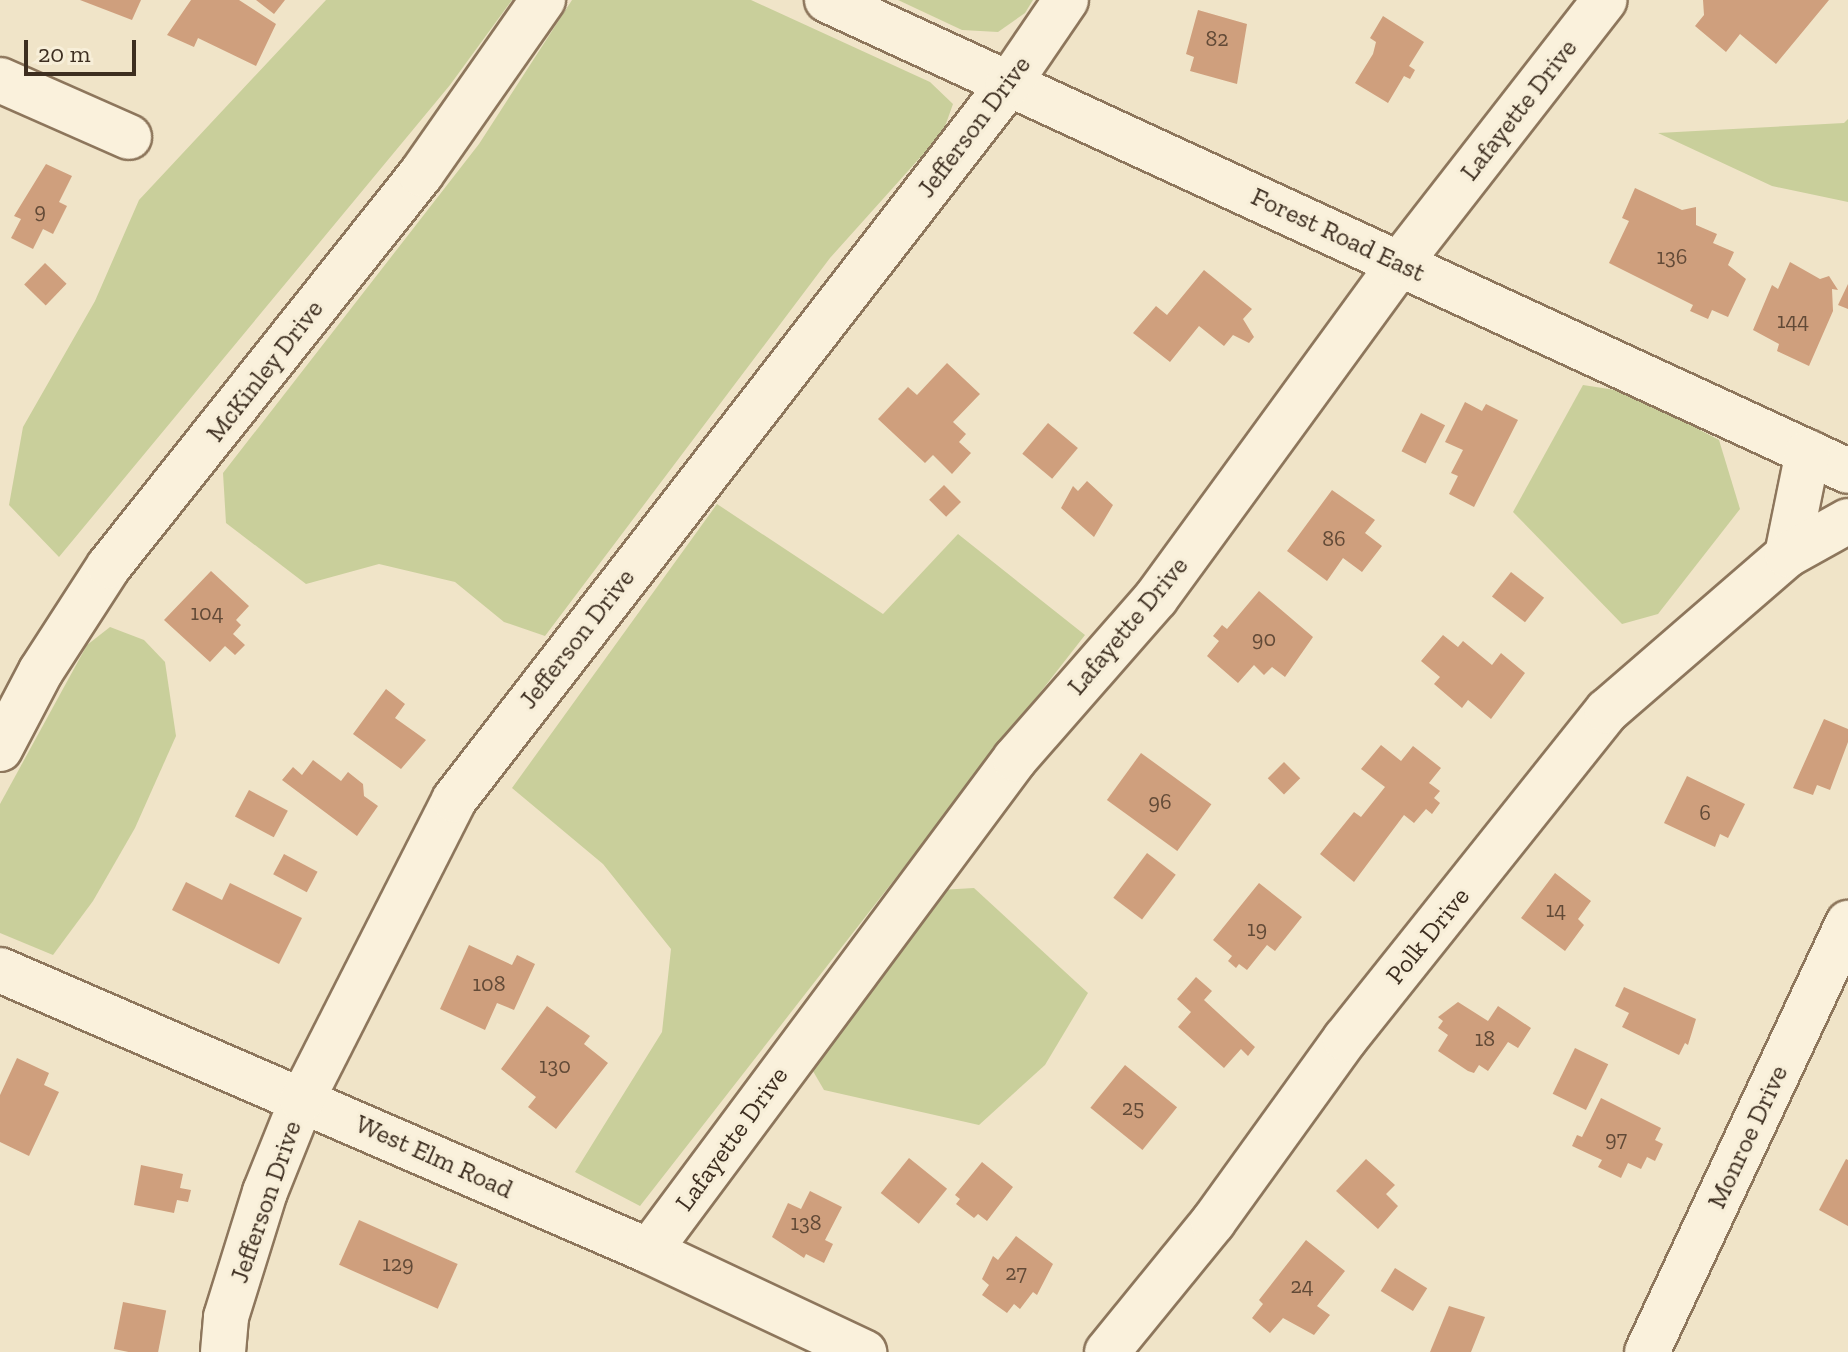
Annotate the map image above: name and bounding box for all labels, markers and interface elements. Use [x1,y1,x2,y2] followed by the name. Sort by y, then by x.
[28,24,140,74] scale bar
[1205,26,1229,52] house number: 82
[1454,33,1584,187] street label: Lafayette Drive
[38,39,90,68] text: 20 m
[911,50,1037,204] street label: Jefferson Drive
[1246,181,1430,289] street label: Forest Road East
[34,198,46,224] house number: 9
[1657,244,1687,270] house number: 136
[200,294,330,448] street label: McKinley Drive
[1777,308,1809,334] house number: 144
[1322,526,1346,552] house number: 86
[1061,551,1195,701] street label: Lafayette Drive
[513,563,641,715] street label: Jefferson Drive
[191,600,223,626] house number: 104
[1252,626,1276,652] house number: 90
[1148,789,1172,815] house number: 96
[1699,800,1711,826] house number: 6
[1380,881,1476,991] street label: Polk Drive
[1546,897,1566,923] house number: 14
[1247,916,1267,942] house number: 19
[473,971,505,997] house number: 108
[1475,1026,1495,1052] house number: 18
[539,1053,571,1079] house number: 130
[669,1061,795,1217] street label: Lafayette Drive
[1701,1061,1795,1213] street label: Monroe Drive
[1122,1095,1144,1121] house number: 25
[351,1108,517,1206] street label: West Elm Road
[224,1117,308,1287] street label: Jefferson Drive
[1605,1126,1627,1152] house number: 97
[790,1210,822,1236] house number: 138
[382,1251,414,1277] house number: 129
[1005,1260,1027,1286] house number: 27
[1290,1273,1314,1299] house number: 24

